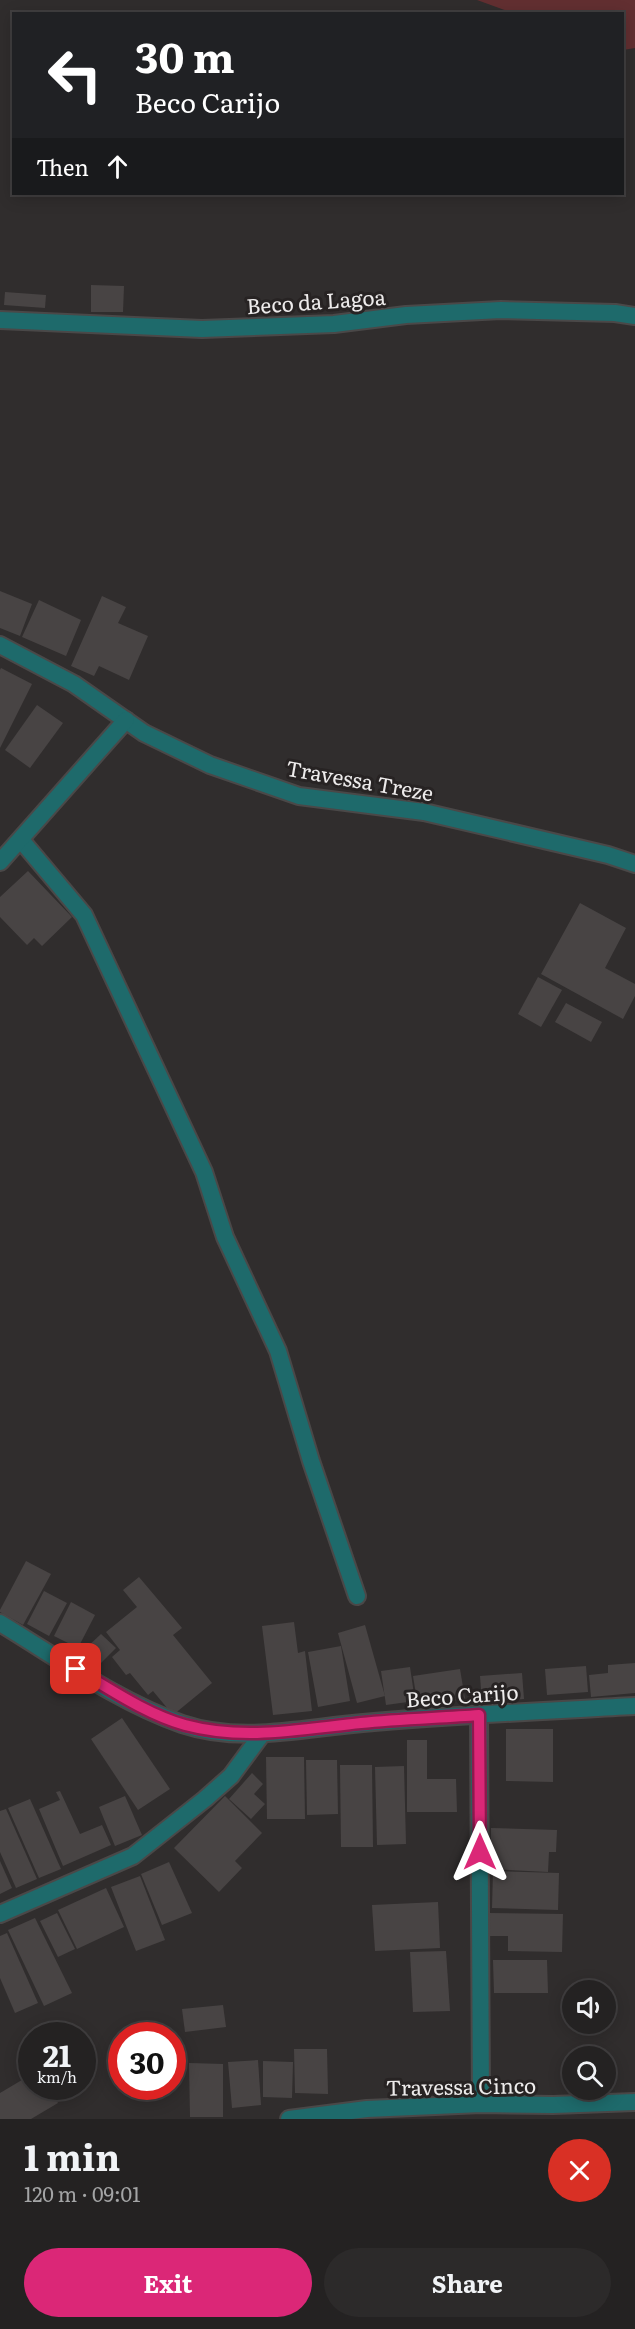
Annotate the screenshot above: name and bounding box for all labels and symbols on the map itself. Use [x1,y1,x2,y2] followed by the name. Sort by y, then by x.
[245,280,387,320] street label: Beco da Lagoa
[284,751,436,807] street label: Travessa Treze
[50,1643,101,1694] pin
[405,1675,519,1713] street label: Beco Carijo
[448,1820,512,1884] position arrow
[108,2022,186,2100] speed limit sign: 30
[385,2068,537,2102] street label: Travessa Cinco

